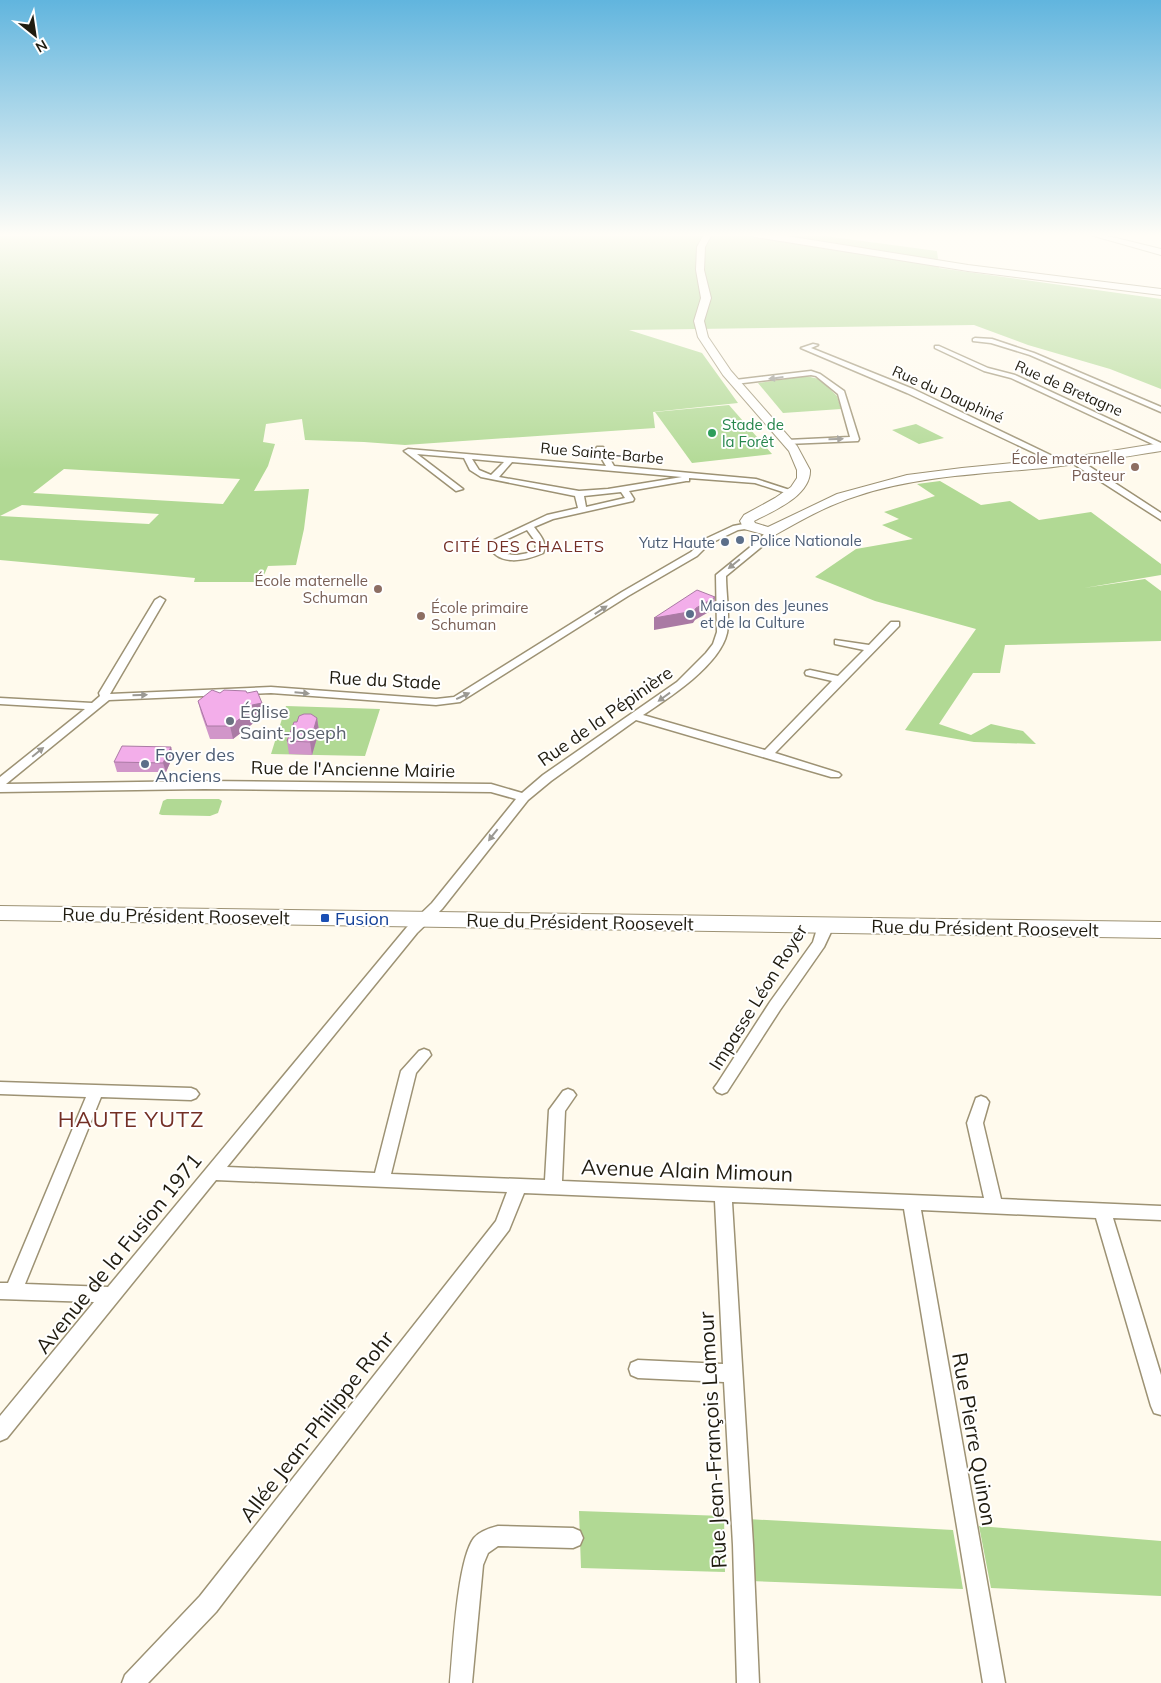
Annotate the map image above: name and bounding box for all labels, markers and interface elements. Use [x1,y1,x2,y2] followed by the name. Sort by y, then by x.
[10,10,60,60] north arrow
[32,36,51,57] text: N
[1012,356,1126,420] street label: Rue de Bretagne
[889,361,1007,427] street label: Rue du Dauphiné
[768,374,784,382] one-way arrow
[722,415,784,451] place label: Stade de la Forêt
[706,427,718,439] marker: Stade de la Forêt
[828,435,844,443] one-way arrow
[540,438,664,468] street label: Rue Sainte-Barbe
[1012,449,1126,485] place label: École maternelle Pasteur
[1129,461,1141,473] marker: École maternelle Pasteur
[750,531,862,550] place label: Police Nationale
[638,533,715,552] place label: Yutz Haute
[734,534,746,546] marker: Police Nationale
[443,536,605,556] district label: CITÉ DES CHALETS
[719,536,731,548] marker: Yutz Haute
[728,559,741,570] one-way arrow
[255,571,368,607] place label: École maternelle Schuman
[372,583,384,595] marker: École maternelle Schuman
[700,596,829,632] place label: Maison des Jeunes et de la Culture
[431,598,529,634] place label: École primaire Schuman
[594,606,607,615] one-way arrow
[684,608,696,620] marker: Maison des Jeunes et de la Culture
[415,610,427,622] marker: École primaire Schuman
[533,661,677,771] street label: Rue de la Pépinière
[328,666,442,694] street label: Rue du Stade
[294,689,310,697] one-way arrow
[132,691,148,699] one-way arrow
[456,692,470,700] one-way arrow
[657,692,671,702] one-way arrow
[240,700,346,744] place label: Église Saint-Joseph
[224,715,236,727] marker: Église Saint-Joseph
[155,743,235,787] place label: Foyer des Anciens
[31,747,44,758] one-way arrow
[251,756,455,782] street label: Rue de l'Ancienne Mairie
[139,758,151,770] marker: Foyer des Anciens
[487,828,498,841] one-way arrow
[62,903,290,929] street label: Rue du Président Roosevelt
[335,907,389,930] place label: Fusion
[466,909,694,935] street label: Rue du Président Roosevelt
[319,912,331,924] marker: Fusion
[871,915,1099,941] street label: Rue du Président Roosevelt
[704,919,812,1074] street label: Impasse Léon Royer
[58,1105,204,1133] district label: HAUTE YUTZ
[29,1147,207,1359] street label: Avenue de la Fusion 1971
[580,1153,794,1187] street label: Avenue Alain Mimoun
[692,1311,732,1569] street label: Rue Jean-François Lamour
[233,1325,399,1527] street label: Allée Jean-Philippe Rohr
[947,1350,1003,1528] street label: Rue Pierre Quinon

